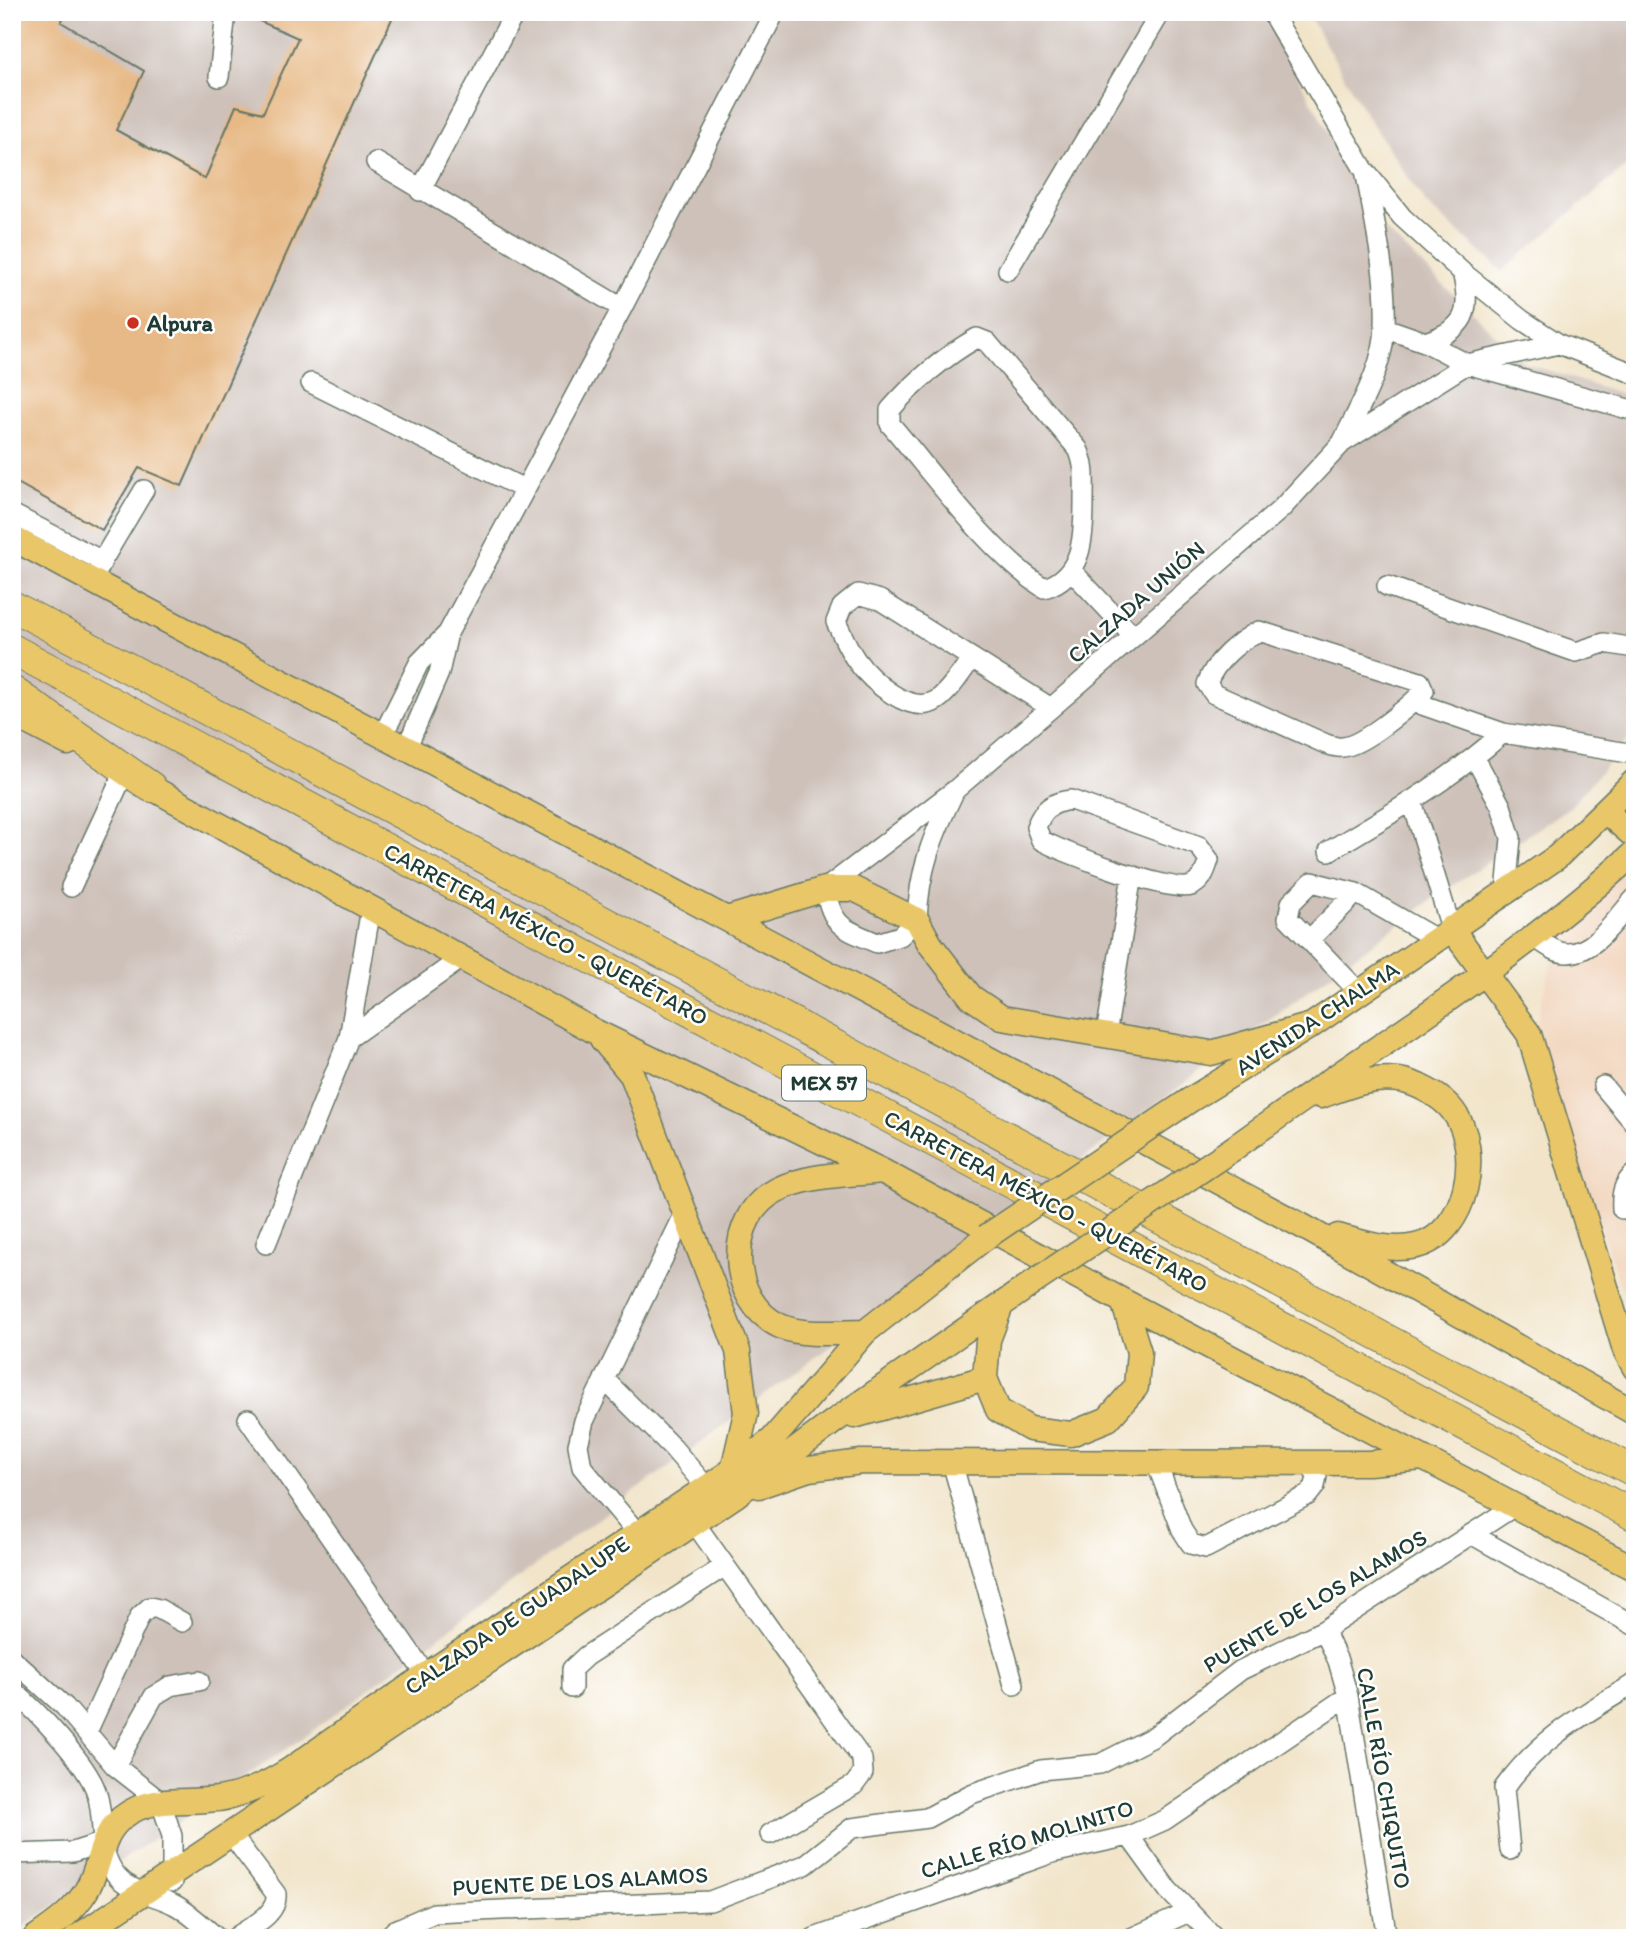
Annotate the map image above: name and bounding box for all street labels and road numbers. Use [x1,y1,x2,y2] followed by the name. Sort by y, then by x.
[1062,535,1210,669] street label: CALZADA UNIÓN
[379,836,713,1032] street label: CARRETERA MÉXICO - QUERÉTARO
[1230,955,1404,1081] street label: AVENIDA CHALMA
[782,1066,866,1100] road number: MEX 57
[879,1103,1213,1299] street label: CARRETERA MÉXICO - QUERÉTARO
[1198,1523,1432,1679] street label: PUENTE DE LOS ALAMOS
[399,1529,635,1701] street label: CALZADA DE GUADALUPE
[1351,1665,1417,1891] street label: CALLE RÍO CHIQUITO
[917,1793,1137,1885] street label: CALLE RÍO MOLINITO
[451,1860,709,1902] street label: PUENTE DE LOS ALAMOS

